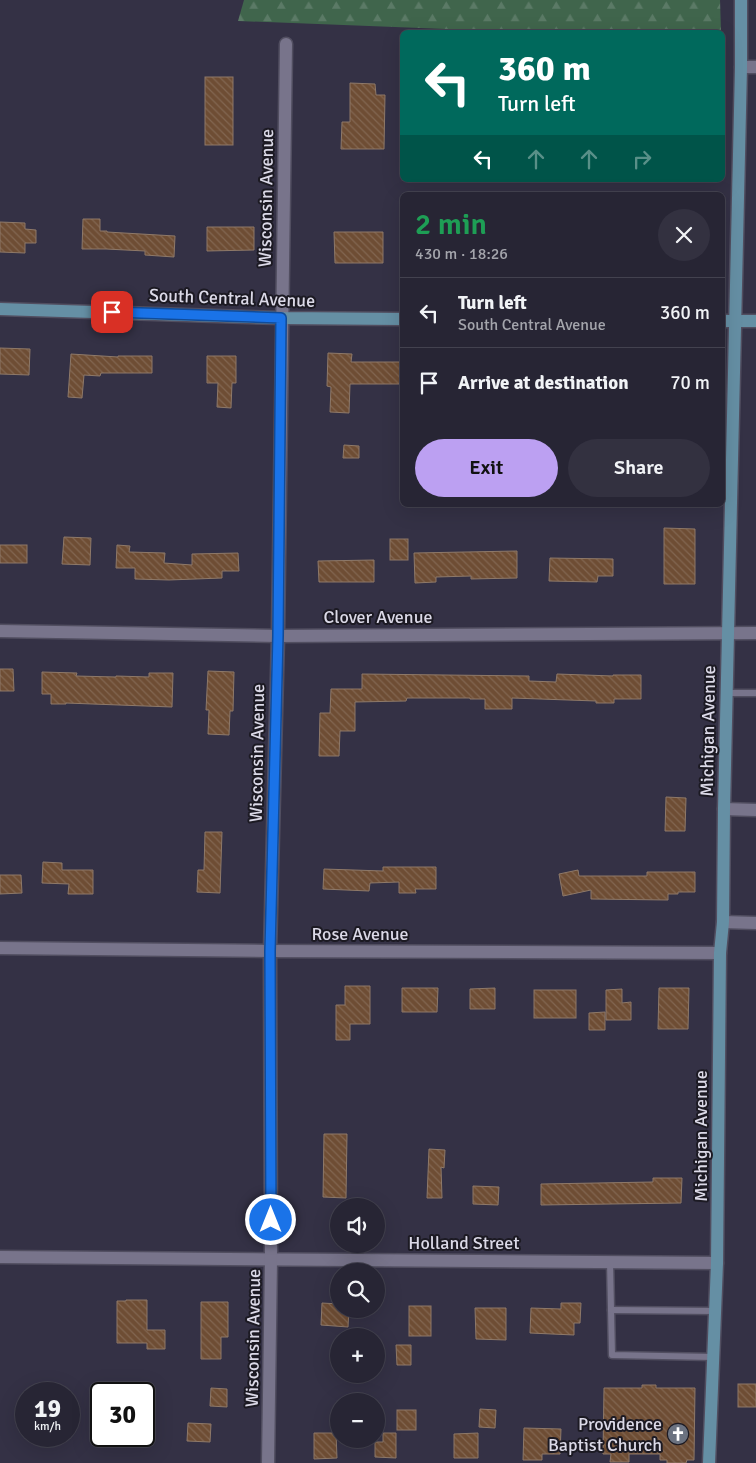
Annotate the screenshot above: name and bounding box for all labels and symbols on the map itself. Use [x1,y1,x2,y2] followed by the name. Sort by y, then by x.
[254,129,278,267] street label: Wisconsin Avenue
[149,284,315,312] street label: South Central Avenue
[91,291,133,333] pin
[324,606,433,628] street label: Clover Avenue
[696,665,720,797] street label: Michigan Avenue
[245,684,269,822] street label: Wisconsin Avenue
[311,923,409,945] street label: Rose Avenue
[690,1070,712,1202] street label: Michigan Avenue
[244,1193,296,1245] position arrow
[408,1232,520,1254] street label: Holland Street
[241,1269,265,1407] street label: Wisconsin Avenue
[90,1382,155,1447] speed limit sign: 30
[548,1413,662,1456] place label: Providence Baptist Church
[666,1422,690,1446] church icon: Providence Baptist Church

